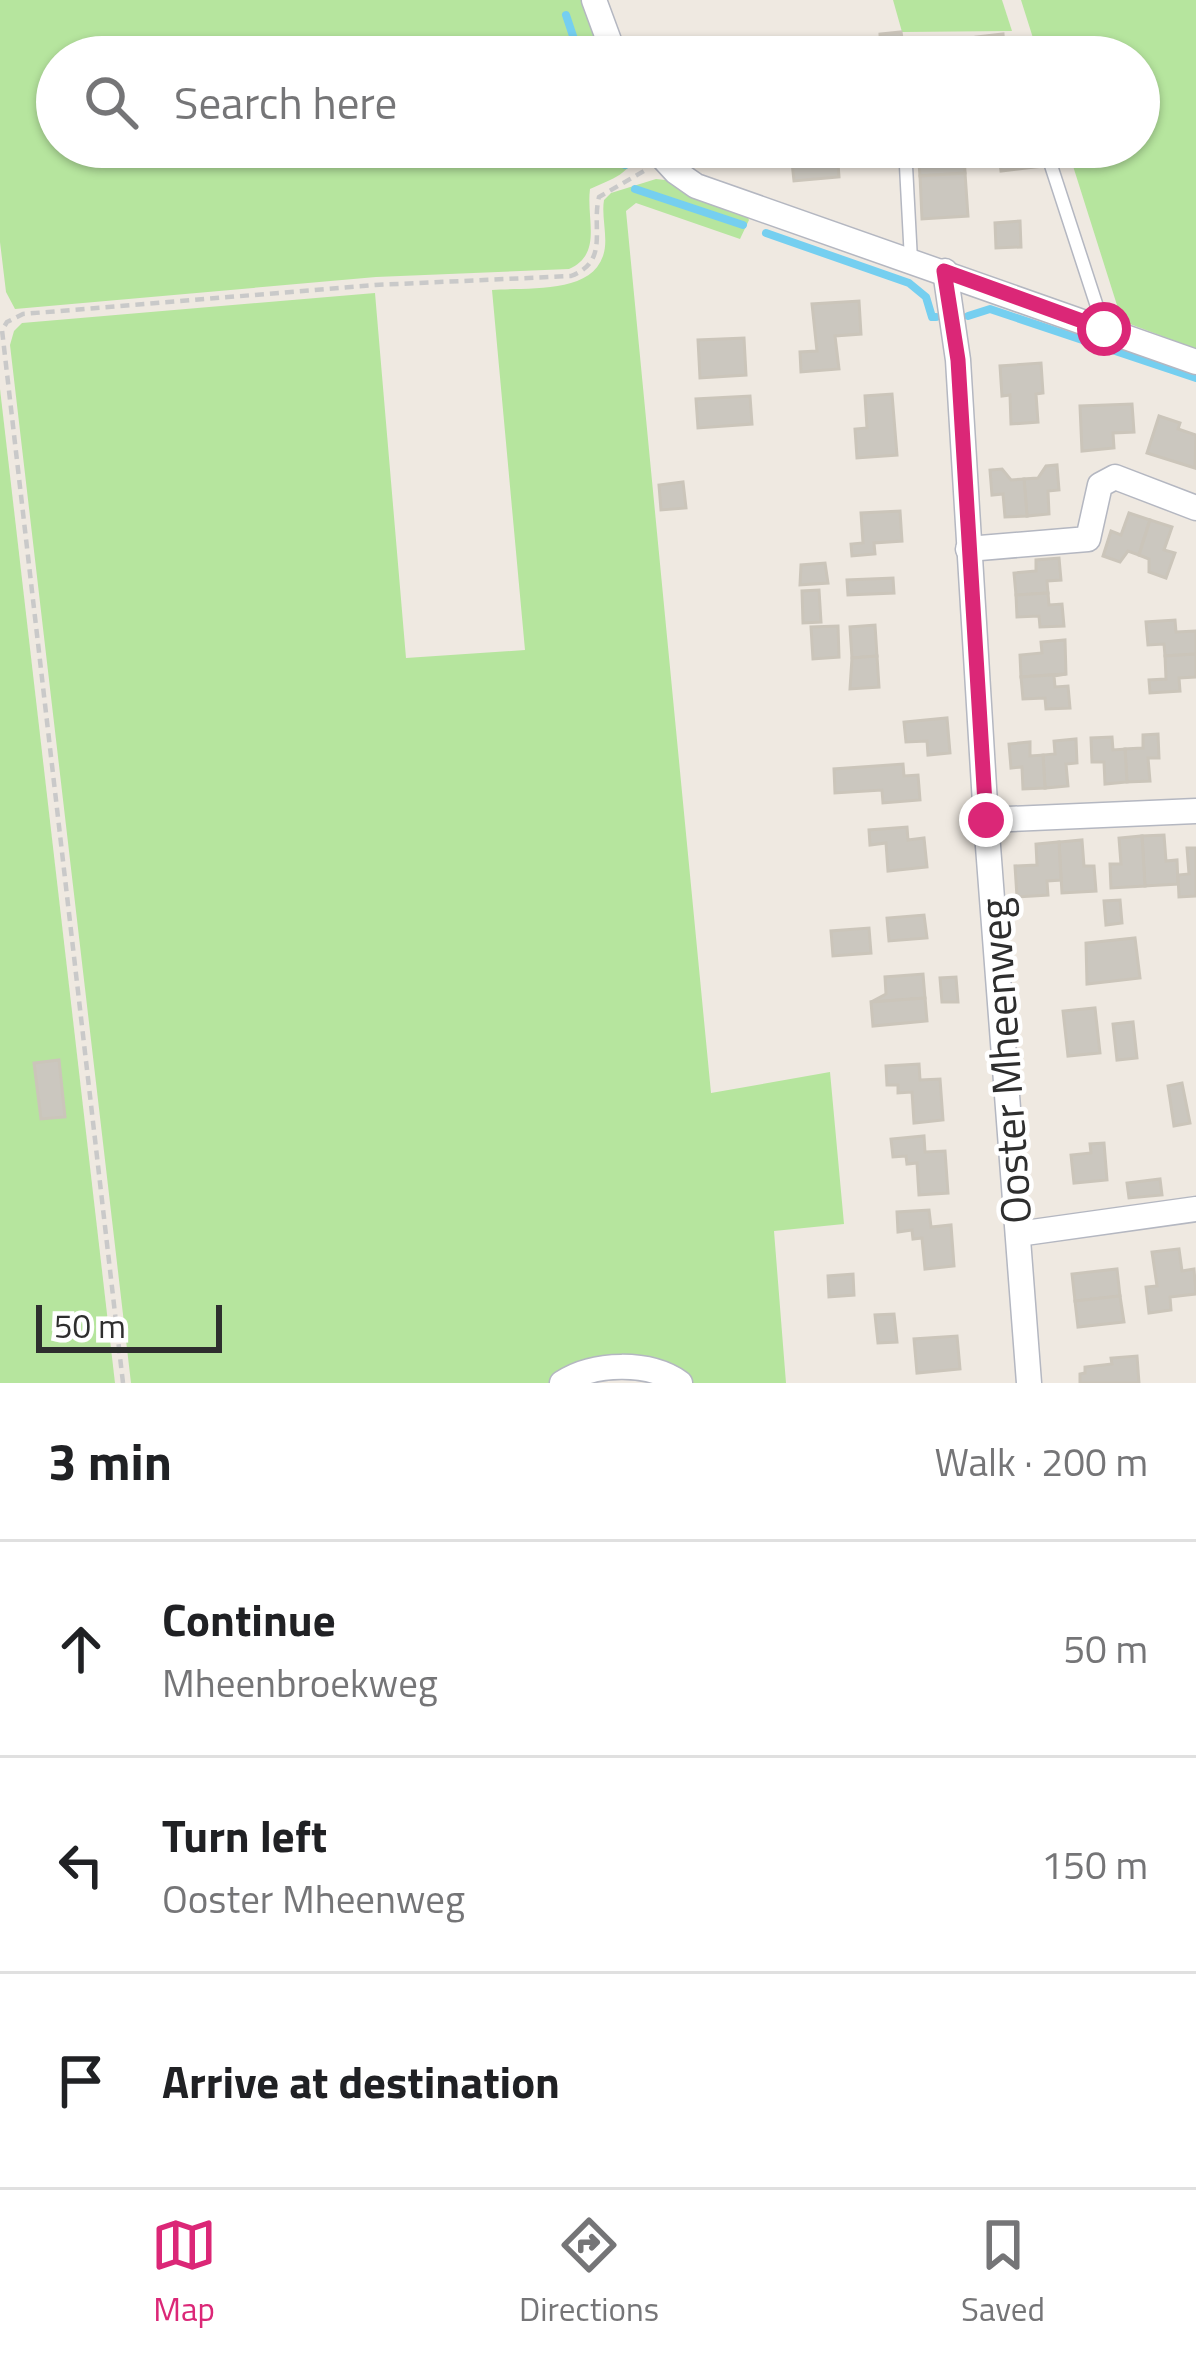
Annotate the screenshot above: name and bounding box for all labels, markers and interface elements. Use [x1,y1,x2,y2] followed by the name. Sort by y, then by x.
[36,36,1160,168] search box
[174,68,397,136] text: Search here
[78,69,144,135] icon: search
[1077,302,1131,356] route start
[959,793,1013,847] route end
[961,896,1047,1226] street label: Ooster Mheenweg
[36,1299,222,1352] scale bar
[54,1301,126,1351] text: 50 m
[48,1422,172,1500] text: 3 min
[934,1432,1148,1491] text: Walk · 200 m
[162,1585,336,1653] text: Continue
[48,1616,114,1682] icon: ahead
[1063,1619,1148,1678] text: 50 m
[162,1653,438,1712] text: Mheenbroekweg
[162,1801,327,1869] text: Turn left
[48,1832,114,1898] icon: left
[1041,1835,1148,1894] text: 150 m
[162,1869,465,1928] text: Ooster Mheenweg
[162,2047,560,2115] text: Arrive at destination
[48,2048,114,2114] icon: arrive
[151,2212,217,2334] tab: Map
[519,2212,659,2334] tab: Directions
[961,2212,1045,2334] tab: Saved

